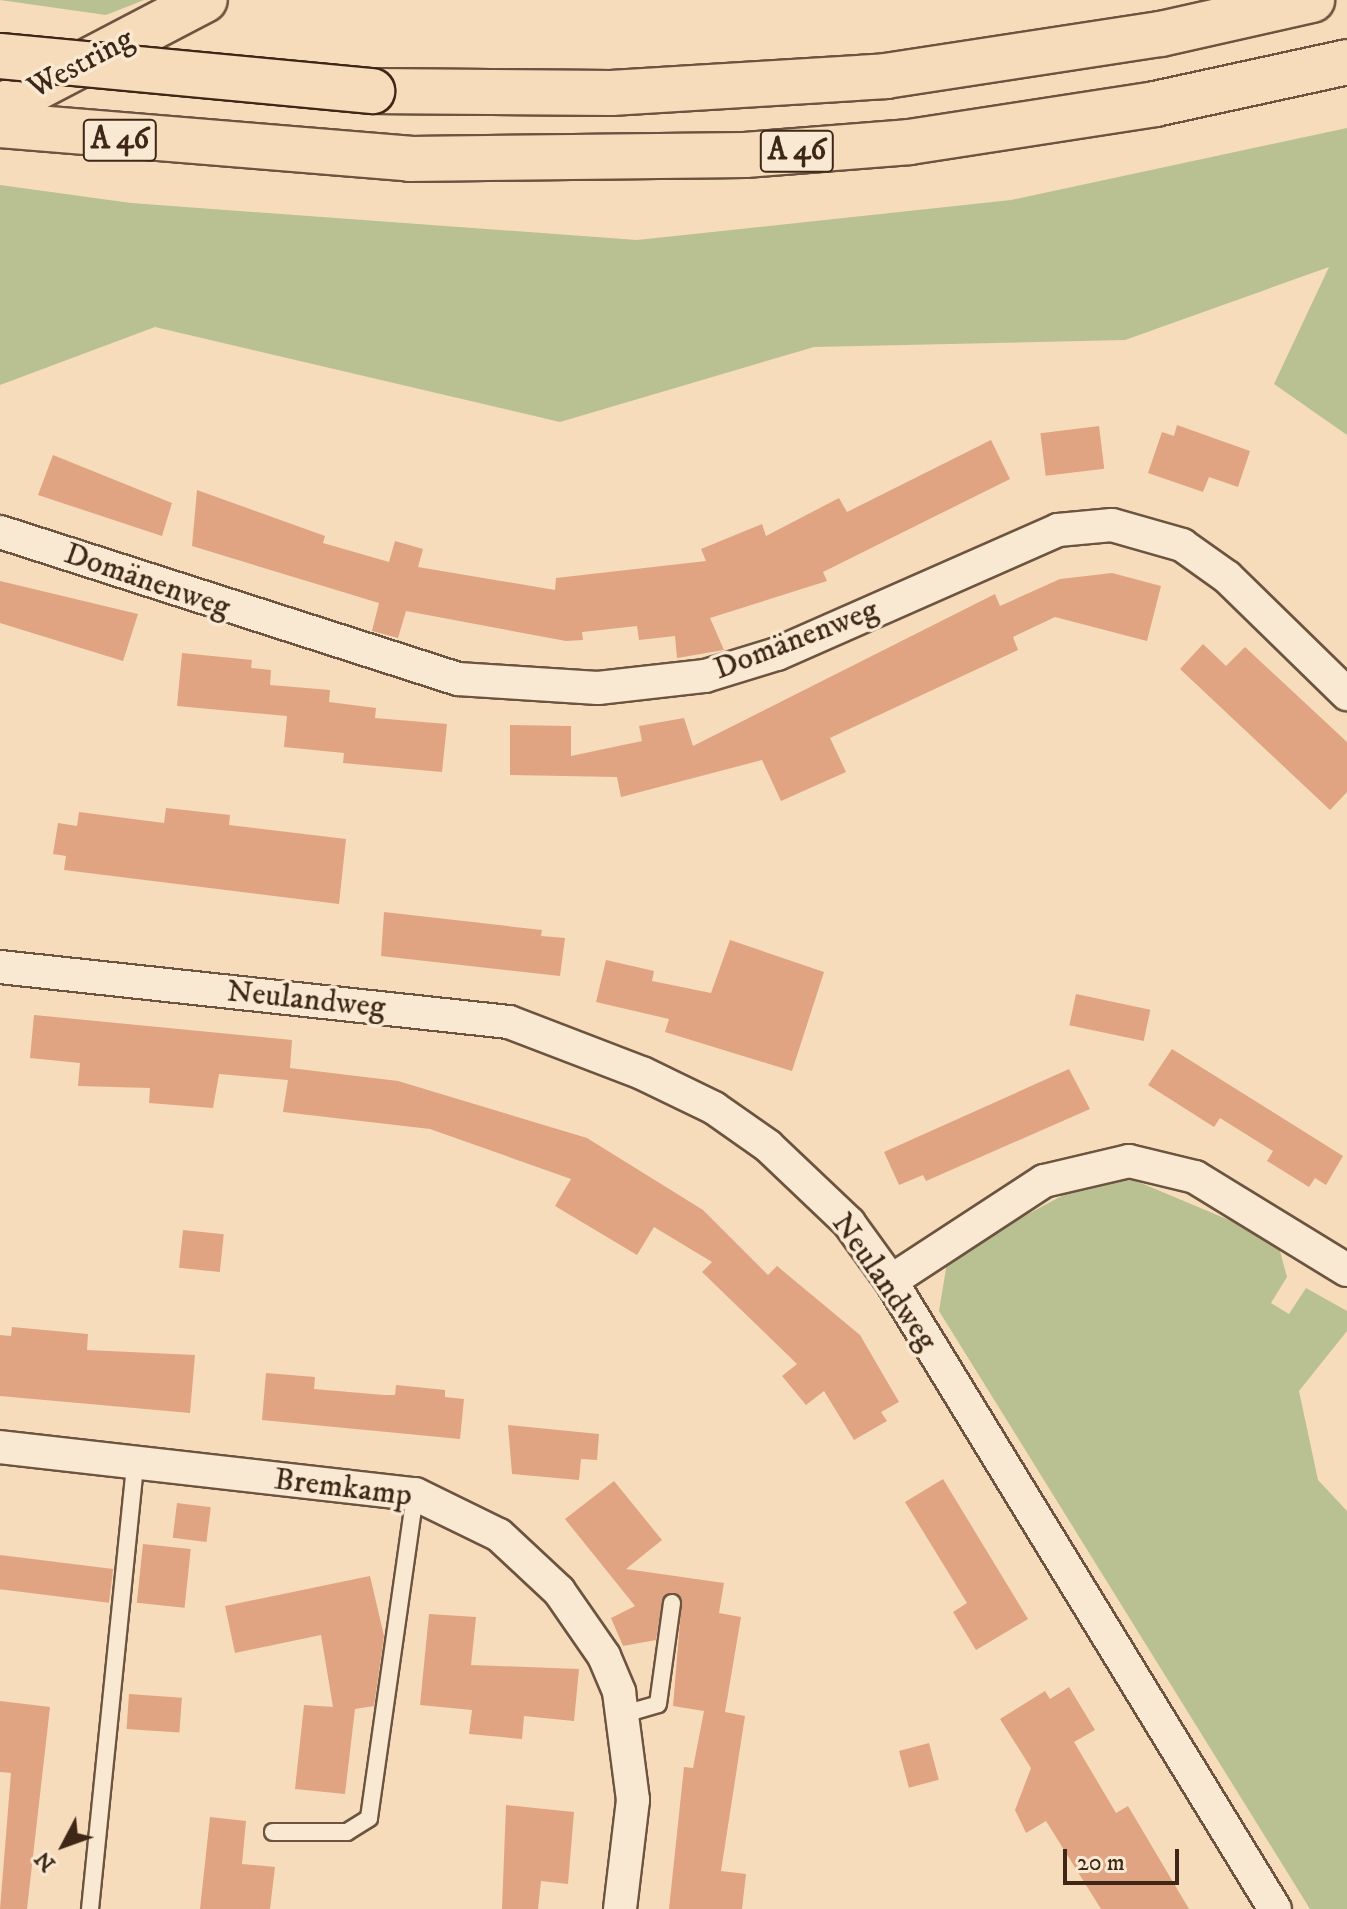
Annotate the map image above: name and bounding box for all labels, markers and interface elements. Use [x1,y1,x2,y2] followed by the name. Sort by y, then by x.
[21,20,141,108] street label: Westring
[82,114,158,166] road number: A 46
[759,125,835,177] road number: A 46
[59,535,235,627] street label: Domänenweg
[708,591,884,689] street label: Domänenweg
[225,973,387,1027] street label: Neulandweg
[823,1206,945,1358] street label: Neulandweg
[272,1460,414,1516] street label: Bremkamp
[24,1805,104,1885] north arrow
[1067,1833,1183,1883] scale bar
[29,1845,62,1877] text: N
[1077,1848,1125,1878] text: 20 m

